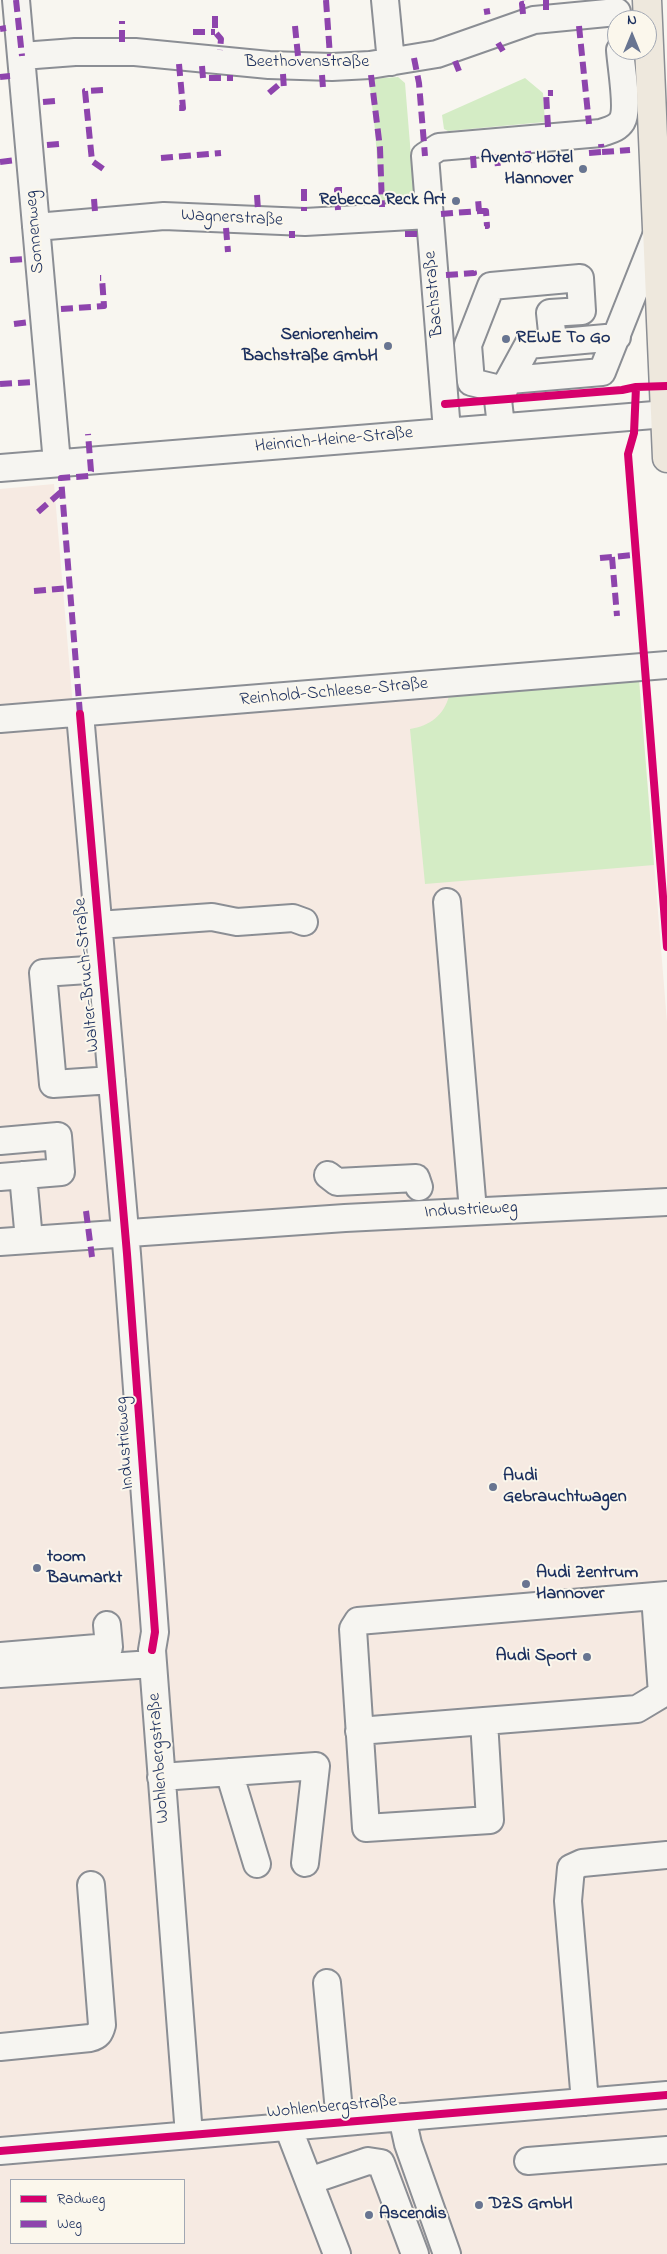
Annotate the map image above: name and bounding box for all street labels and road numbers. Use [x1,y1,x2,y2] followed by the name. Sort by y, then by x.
[245,52,369,74] street label: Beethovenstraße
[22,189,50,275] street label: Sonnenweg
[180,206,284,232] street label: Wagnerstraße
[420,250,450,338] street label: Bachstraße
[254,423,414,459] street label: Heinrich-Heine-Straße
[239,674,429,712] street label: Reinhold-Schleese-Straße
[70,897,106,1053] street label: Walter-Bruch-Straße
[424,1198,518,1224] street label: Industrieweg
[112,1396,140,1490] street label: Industrieweg
[145,1692,175,1824] street label: Wohlenbergstraße
[266,2092,398,2124] street label: Wohlenbergstraße

